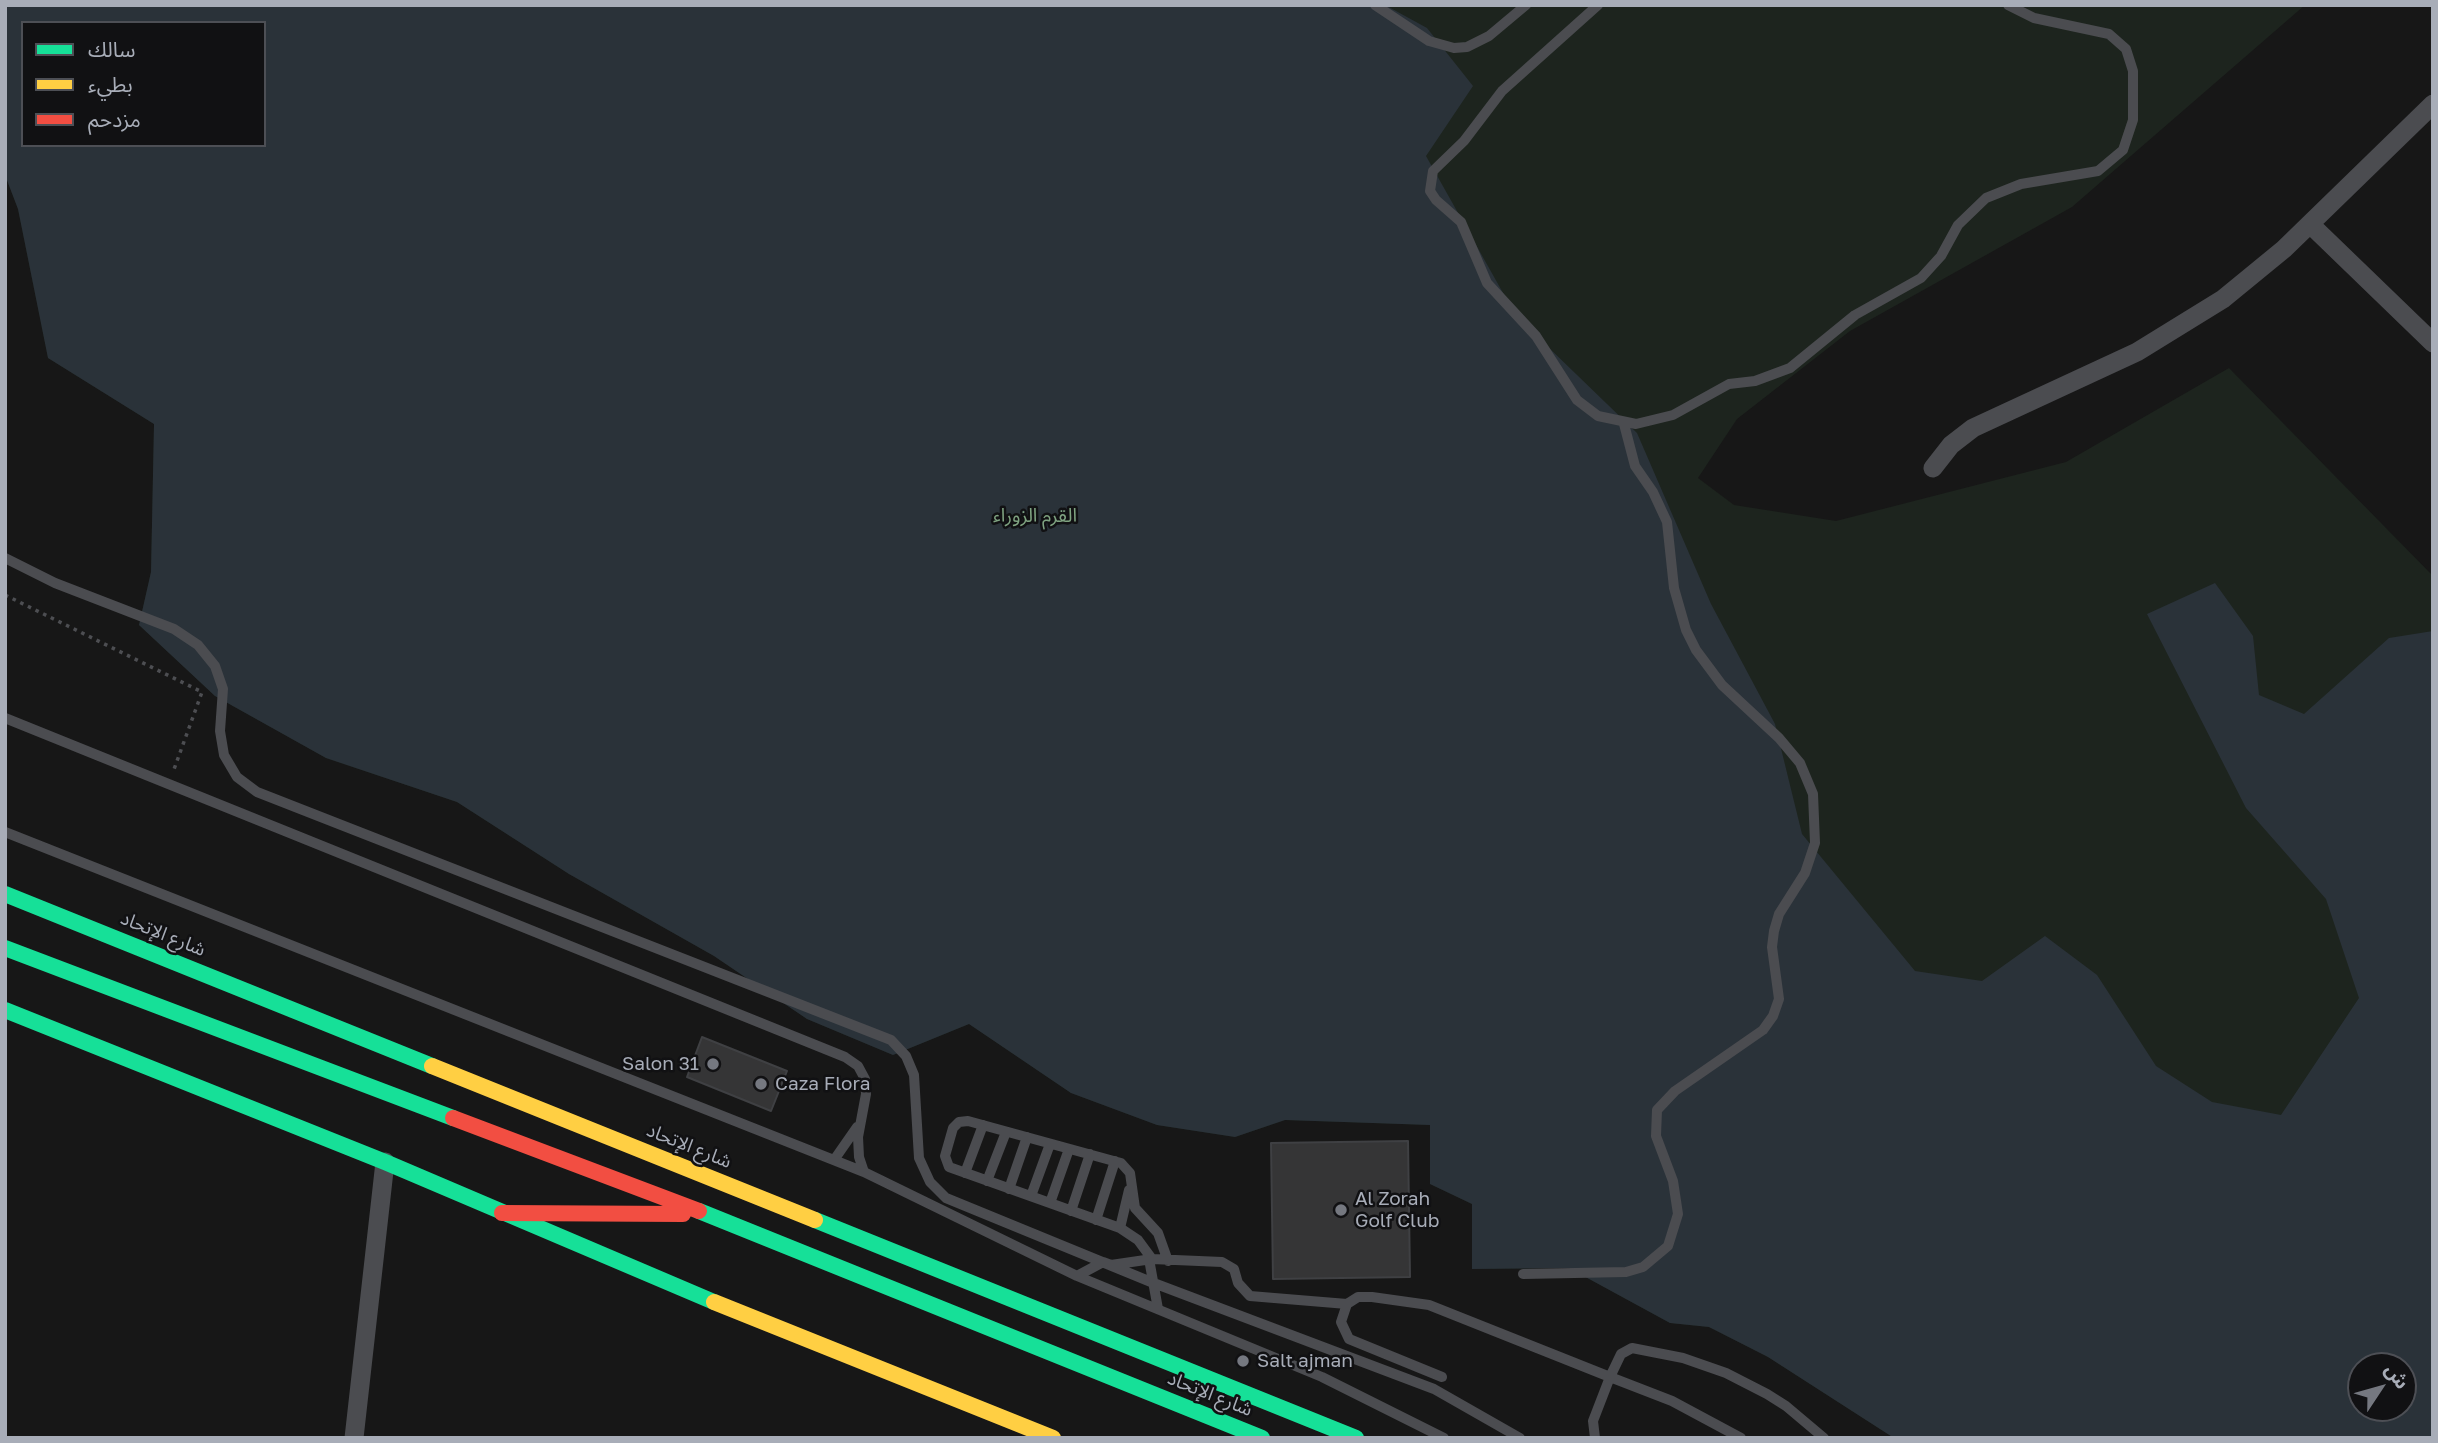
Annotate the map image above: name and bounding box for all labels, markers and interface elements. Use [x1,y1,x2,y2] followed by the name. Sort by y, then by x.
[21,21,266,147] legend
[88,36,135,62] text: سالك
[88,71,133,97] text: بطيء
[88,106,141,132] text: مزدحم
[993,505,1077,527] park label: القرم الزوراء
[117,907,209,961] street label: شارع الإتحاد
[622,1053,699,1075] place label: Salon 31
[705,1056,721,1072] marker: Salon 31
[775,1073,870,1095] place label: Caza Flora
[753,1076,769,1092] marker: Caza Flora
[643,1119,735,1173] street label: شارع الإتحاد
[1355,1188,1439,1232] place label: Al Zorah Golf Club
[1333,1202,1349,1218] marker: Al Zorah Golf Club
[1257,1350,1353,1372] place label: Salt ajman
[2347,1352,2417,1422] north arrow
[1235,1353,1251,1369] marker: Salt ajman
[2381,1358,2415,1393] text: ش
[1164,1367,1256,1421] street label: شارع الإتحاد

